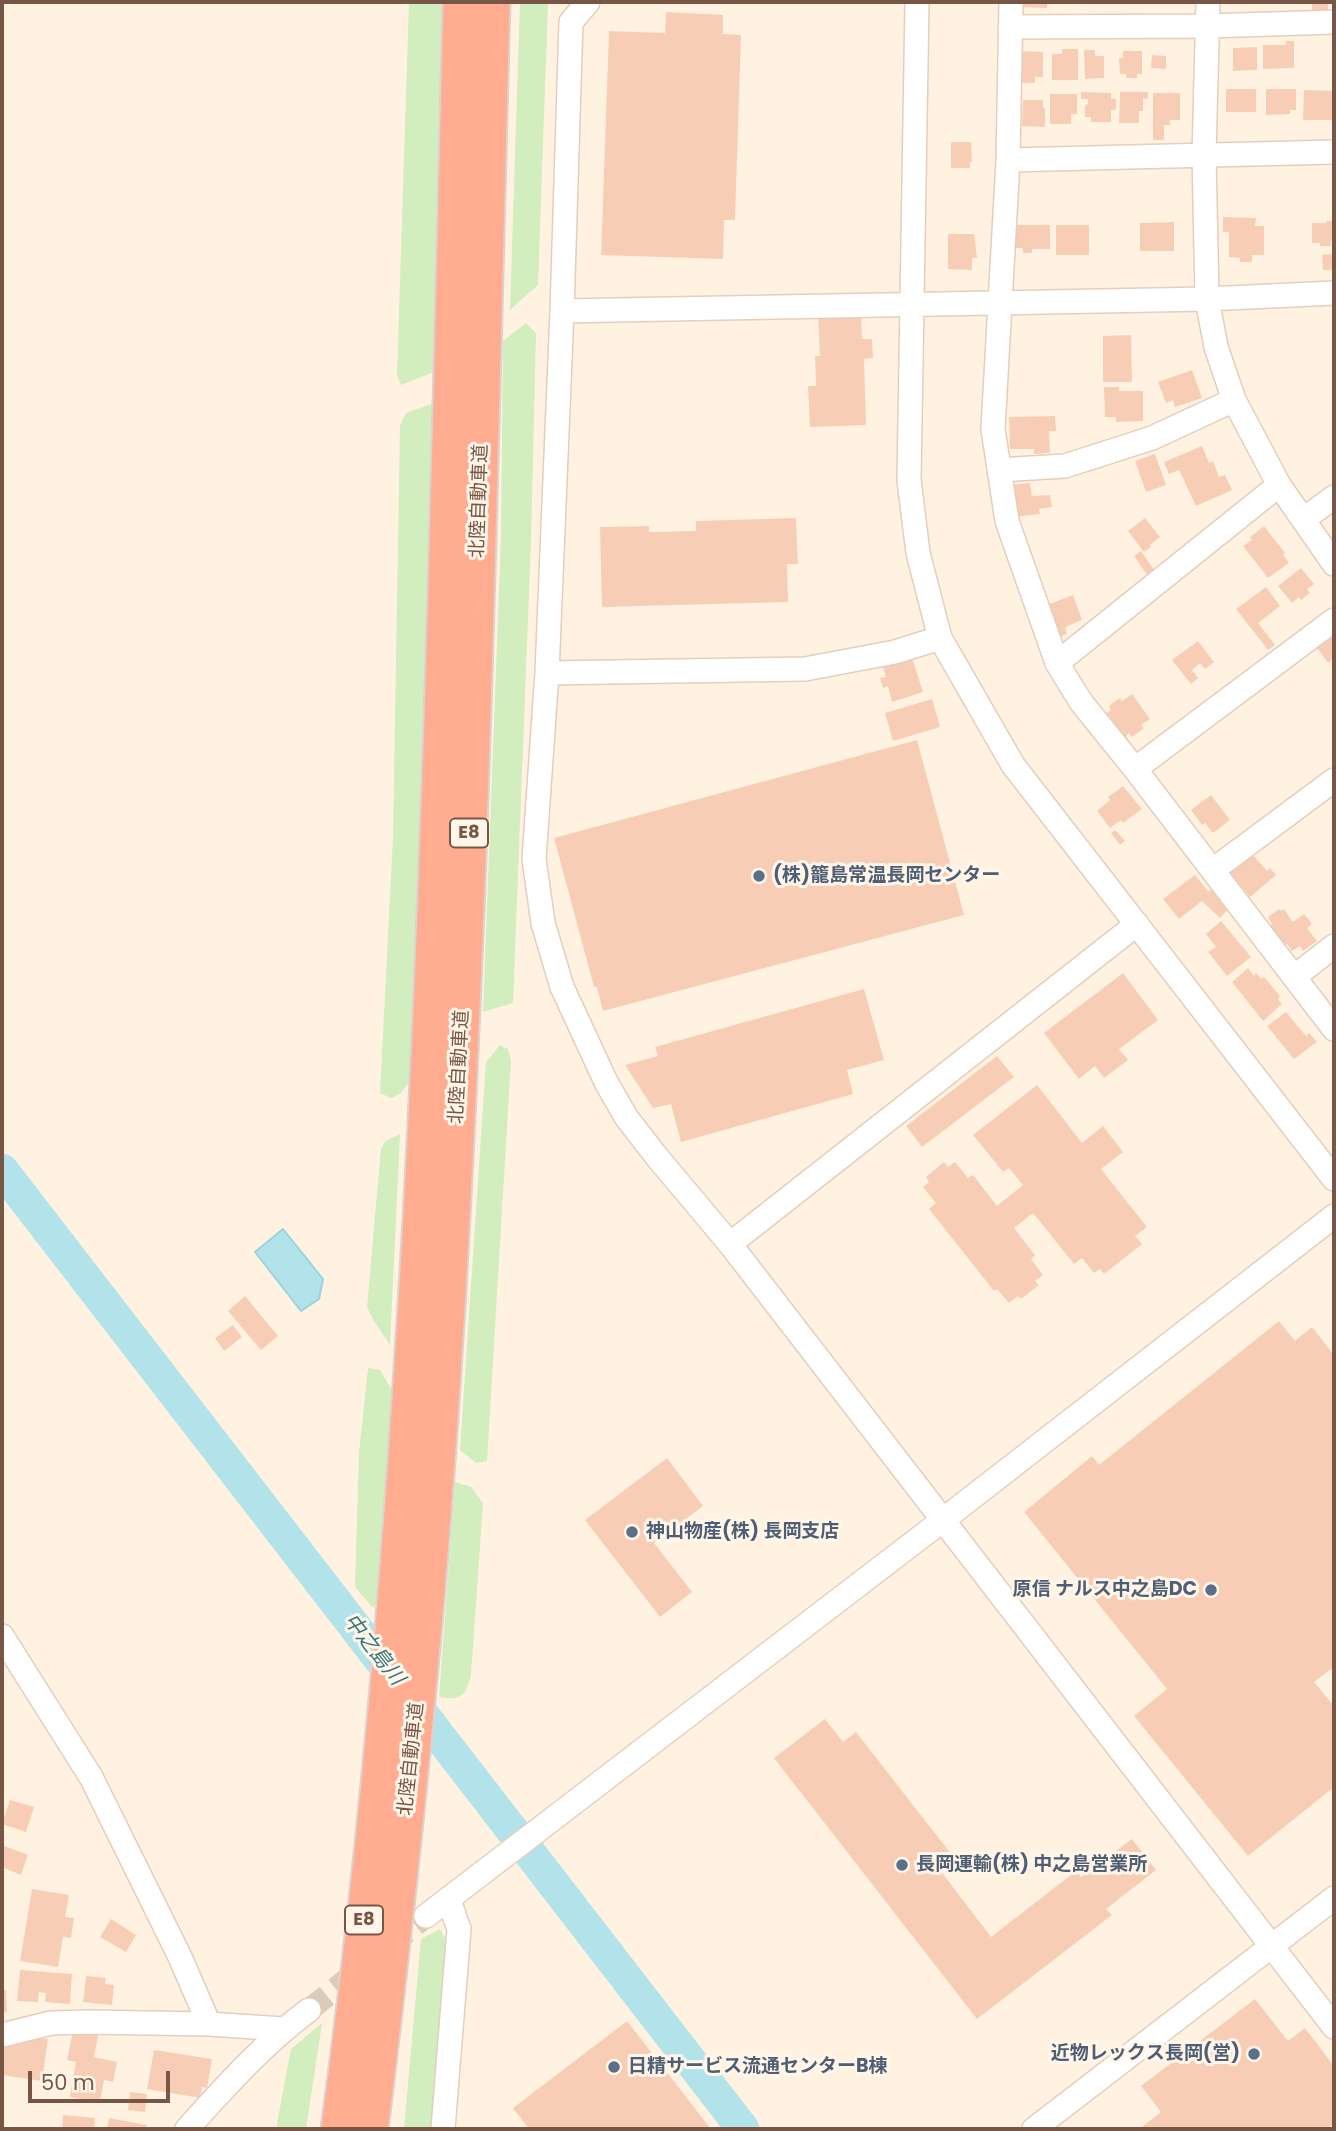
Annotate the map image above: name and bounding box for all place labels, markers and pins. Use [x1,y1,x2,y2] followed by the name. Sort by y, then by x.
[773,865,1000,887] place label: (株)籠島常温長岡センター
[751,868,767,884] marker: (株)籠島常温長岡センター
[646,1521,839,1543] place label: 神山物産(株) 長岡支店
[624,1524,640,1540] marker: 神山物産(株) 長岡支店
[1013,1579,1197,1601] place label: 原信 ナルス中之島DC
[1203,1582,1219,1598] marker: 原信 ナルス中之島DC
[916,1854,1147,1876] place label: 長岡運輸(株) 中之島営業所
[894,1857,910,1873] marker: 長岡運輸(株) 中之島営業所
[1051,2043,1240,2065] place label: 近物レックス長岡(営)
[1246,2046,1262,2062] marker: 近物レックス長岡(営)
[628,2056,888,2078] place label: 日精サービス流通センターB棟
[606,2059,622,2075] marker: 日精サービス流通センターB棟

